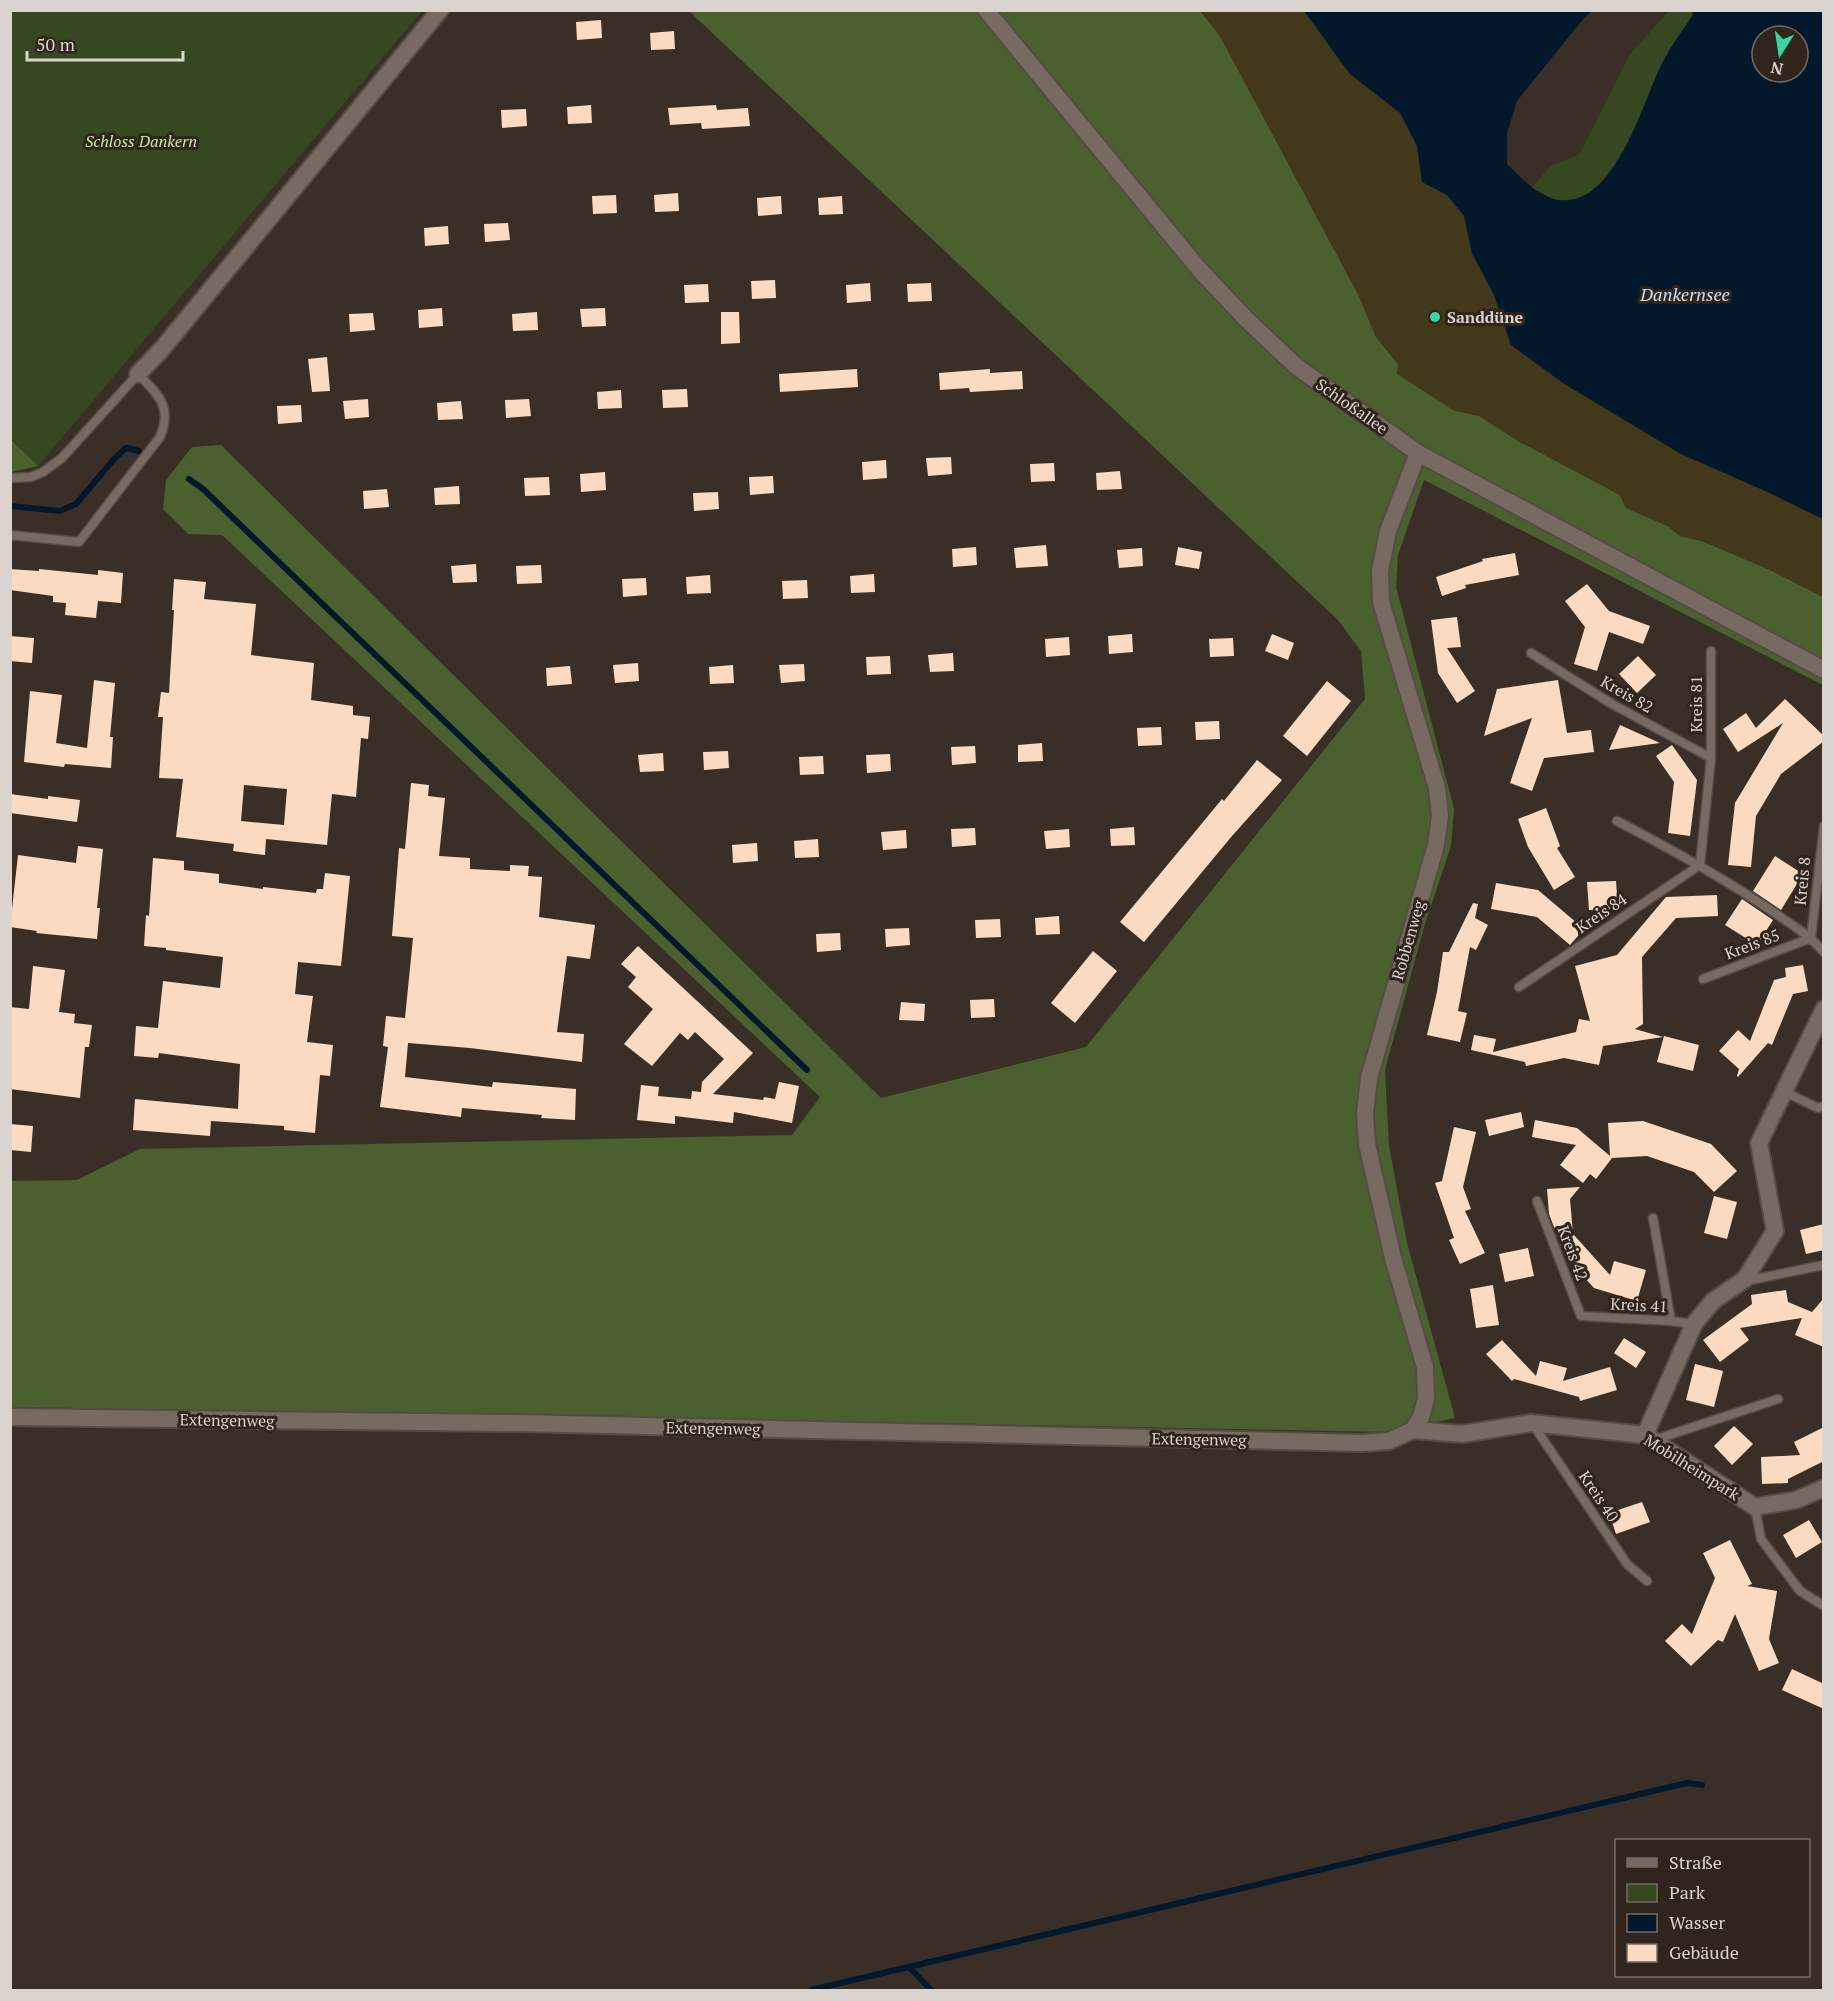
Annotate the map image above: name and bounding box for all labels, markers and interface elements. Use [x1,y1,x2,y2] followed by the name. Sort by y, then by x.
[27,24,183,62] scale bar
[1750,24,1810,84] north arrow
[36,32,76,56] text: 50 m
[1769,57,1785,81] text: N
[85,130,197,152] park label: Schloss Dankern
[1639,282,1730,306] water label: Dankernsee
[1447,306,1524,328] place label: Sanddüne
[1428,310,1442,324] marker: Sanddüne
[1312,373,1392,439] street label: Schloßallee
[1597,670,1657,718] street label: Kreis 82
[1685,675,1707,733] street label: Kreis 81
[1789,856,1815,906] street label: Kreis 8
[1571,888,1631,938] street label: Kreis 84
[1386,897,1430,982] street label: Robbenweg
[1721,923,1783,965] street label: Kreis 85
[1552,1222,1594,1284] street label: Kreis 42
[1610,1293,1668,1317] street label: Kreis 41
[179,1408,275,1432] street label: Extengenweg
[665,1416,761,1440] street label: Extengenweg
[1151,1427,1247,1451] street label: Extengenweg
[1640,1429,1745,1506] street label: Mobilheimpark
[1574,1466,1624,1526] street label: Kreis 40
[1615,1839,1810,1977] legend
[1669,1850,1722,1874] text: Straße
[1669,1880,1706,1904] text: Park
[1669,1910,1725,1934] text: Wasser
[1669,1940,1739,1964] text: Gebäude

